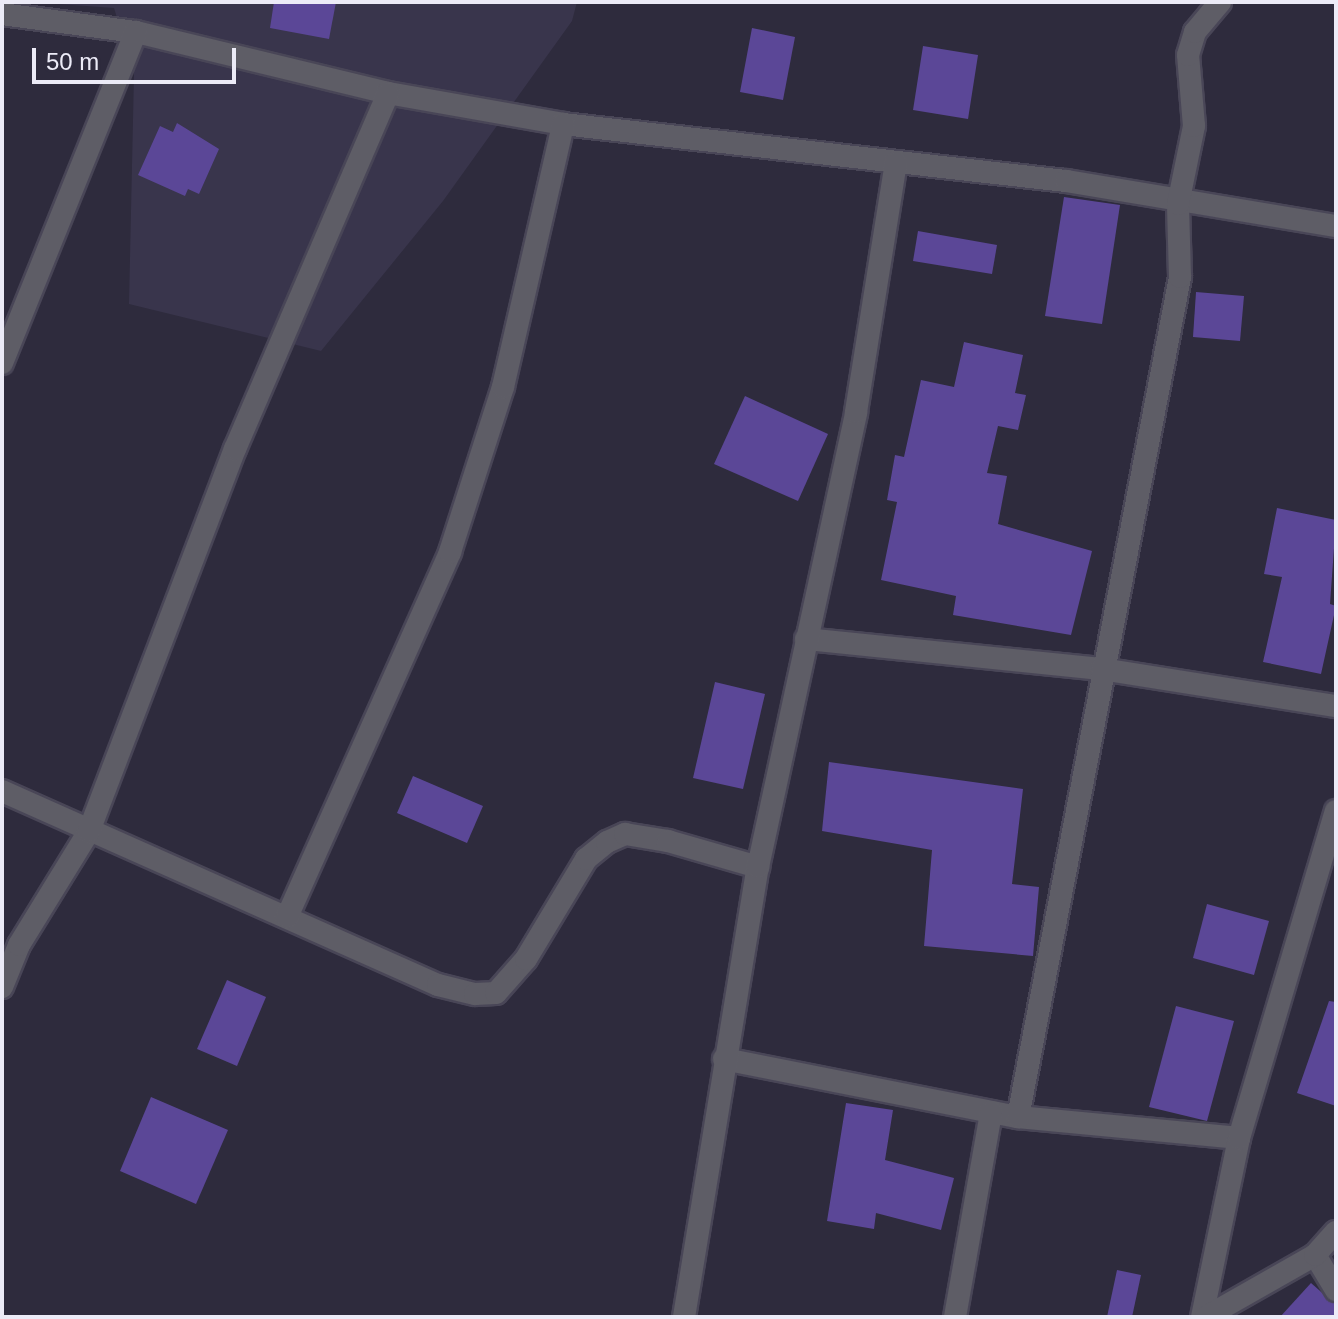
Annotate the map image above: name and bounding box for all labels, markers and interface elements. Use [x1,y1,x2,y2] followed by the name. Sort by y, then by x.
[36,32,240,82] scale bar
[46,48,99,75] text: 50 m

